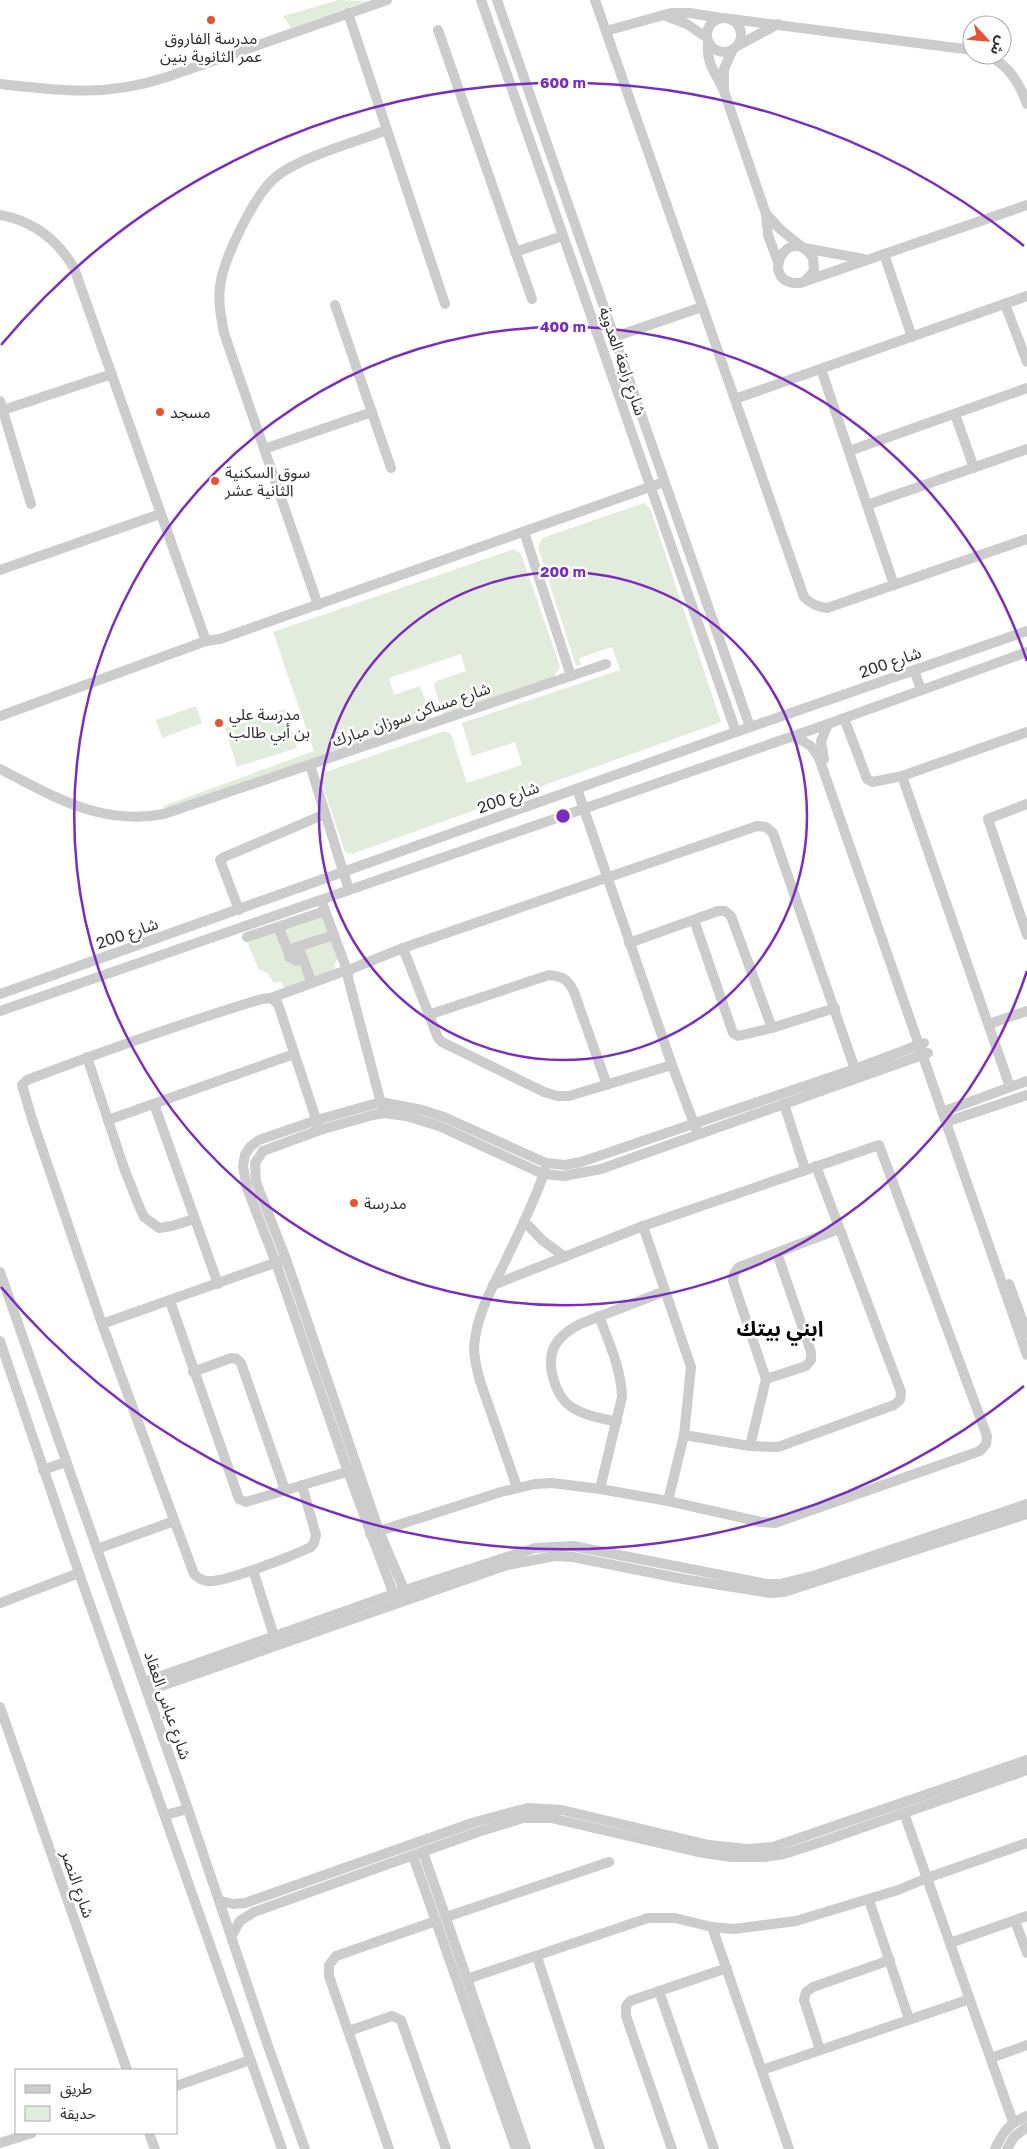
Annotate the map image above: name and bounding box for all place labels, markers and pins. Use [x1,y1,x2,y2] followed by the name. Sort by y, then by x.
[205,14,217,26] marker: مدرسة الفاروق عمر الثانوية بنين
[160,28,262,66] place label: مدرسة الفاروق عمر الثانوية بنين
[170,402,211,422] place label: مسجد
[154,406,166,418] marker: مسجد
[224,462,310,500] place label: سوق السكنية الثانية عشر
[209,475,221,487] marker: سوق السكنية الثانية عشر
[229,704,310,745] place label: مدرسة علي بن أبي طالب
[213,717,225,729] marker: مدرسة علي بن أبي طالب
[554,807,572,825] centre of rings
[364,1193,407,1213] place label: مدرسة
[348,1197,360,1209] marker: مدرسة

